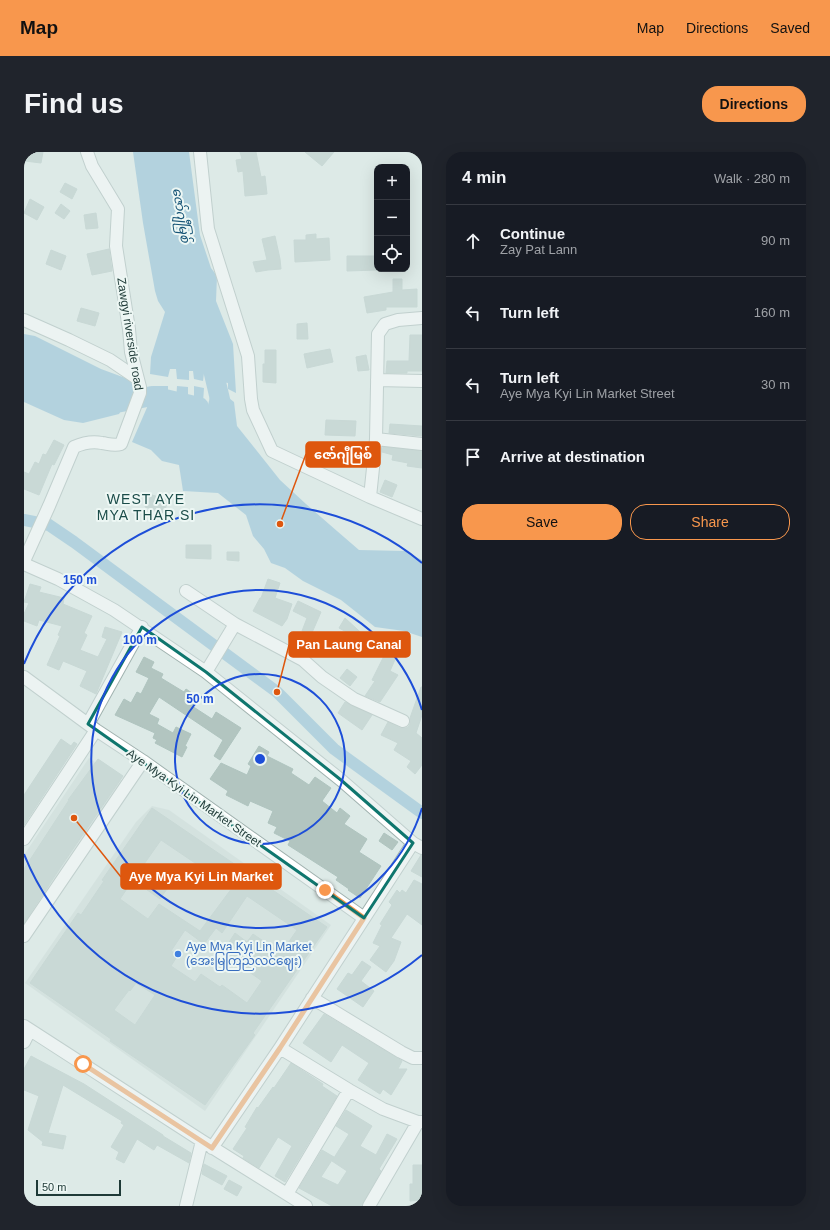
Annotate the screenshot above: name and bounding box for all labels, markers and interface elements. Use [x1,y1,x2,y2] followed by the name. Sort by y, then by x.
[20,17,58,38] text: Map
[637,20,664,36] text: Map
[686,20,748,36] text: Directions
[770,20,810,36] text: Saved
[702,86,806,122] button: Directions
[24,88,124,119] text: Find us
[374,164,410,272] map controls
[374,164,410,200] button: +
[462,168,506,187] text: 4 min
[714,171,790,186] text: Walk · 280 m
[166,186,195,246] water label: ဇော်ဂျီမြစ်
[374,200,410,236] button: −
[500,225,565,242] text: Continue
[462,230,484,252] icon: ahead
[761,233,790,248] text: 90 m
[374,236,410,272] button: locate
[500,242,577,257] text: Zay Pat Lann
[114,277,146,391] street label: Zawgyi riverside road
[462,302,484,324] icon: left
[500,304,559,321] text: Turn left
[754,305,790,320] text: 160 m
[500,369,559,386] text: Turn left
[462,374,484,396] icon: left
[761,377,790,392] text: 30 m
[500,386,675,401] text: Aye Mya Kyi Lin Market Street
[306,442,380,467] callout: ဇော်ဂျီမြစ်
[314,445,372,466] text: ဇော်ဂျီမြစ်
[462,446,484,468] icon: arrive
[500,448,645,465] text: Arrive at destination
[97,491,195,523] district label: WEST AYE MYA THAR SI
[462,504,622,540] button: Save
[630,504,790,540] button: Share
[63,573,97,587] text: 150 m
[289,632,410,657] callout: Pan Laung Canal
[123,633,157,647] text: 100 m
[296,637,402,652] text: Pan Laung Canal
[186,692,214,706] text: 50 m
[124,746,265,850] street label: Aye Mya Kyi Lin Market Street
[253,752,267,766] centre of rings
[121,864,281,889] callout: Aye Mya Kyi Lin Market
[129,869,274,884] text: Aye Mya Kyi Lin Market
[316,881,334,899] route end
[186,940,312,971] place label: Aye Mya Kyi Lin Market (အေးမြကြည်လင်ဈေး)
[173,949,183,959] marker: Aye Mya Kyi Lin Market (အေးမြကြည်လင်ဈေး)
[74,1055,92,1073] route start
[36,1178,121,1197] scale bar
[42,1181,66,1193] text: 50 m

